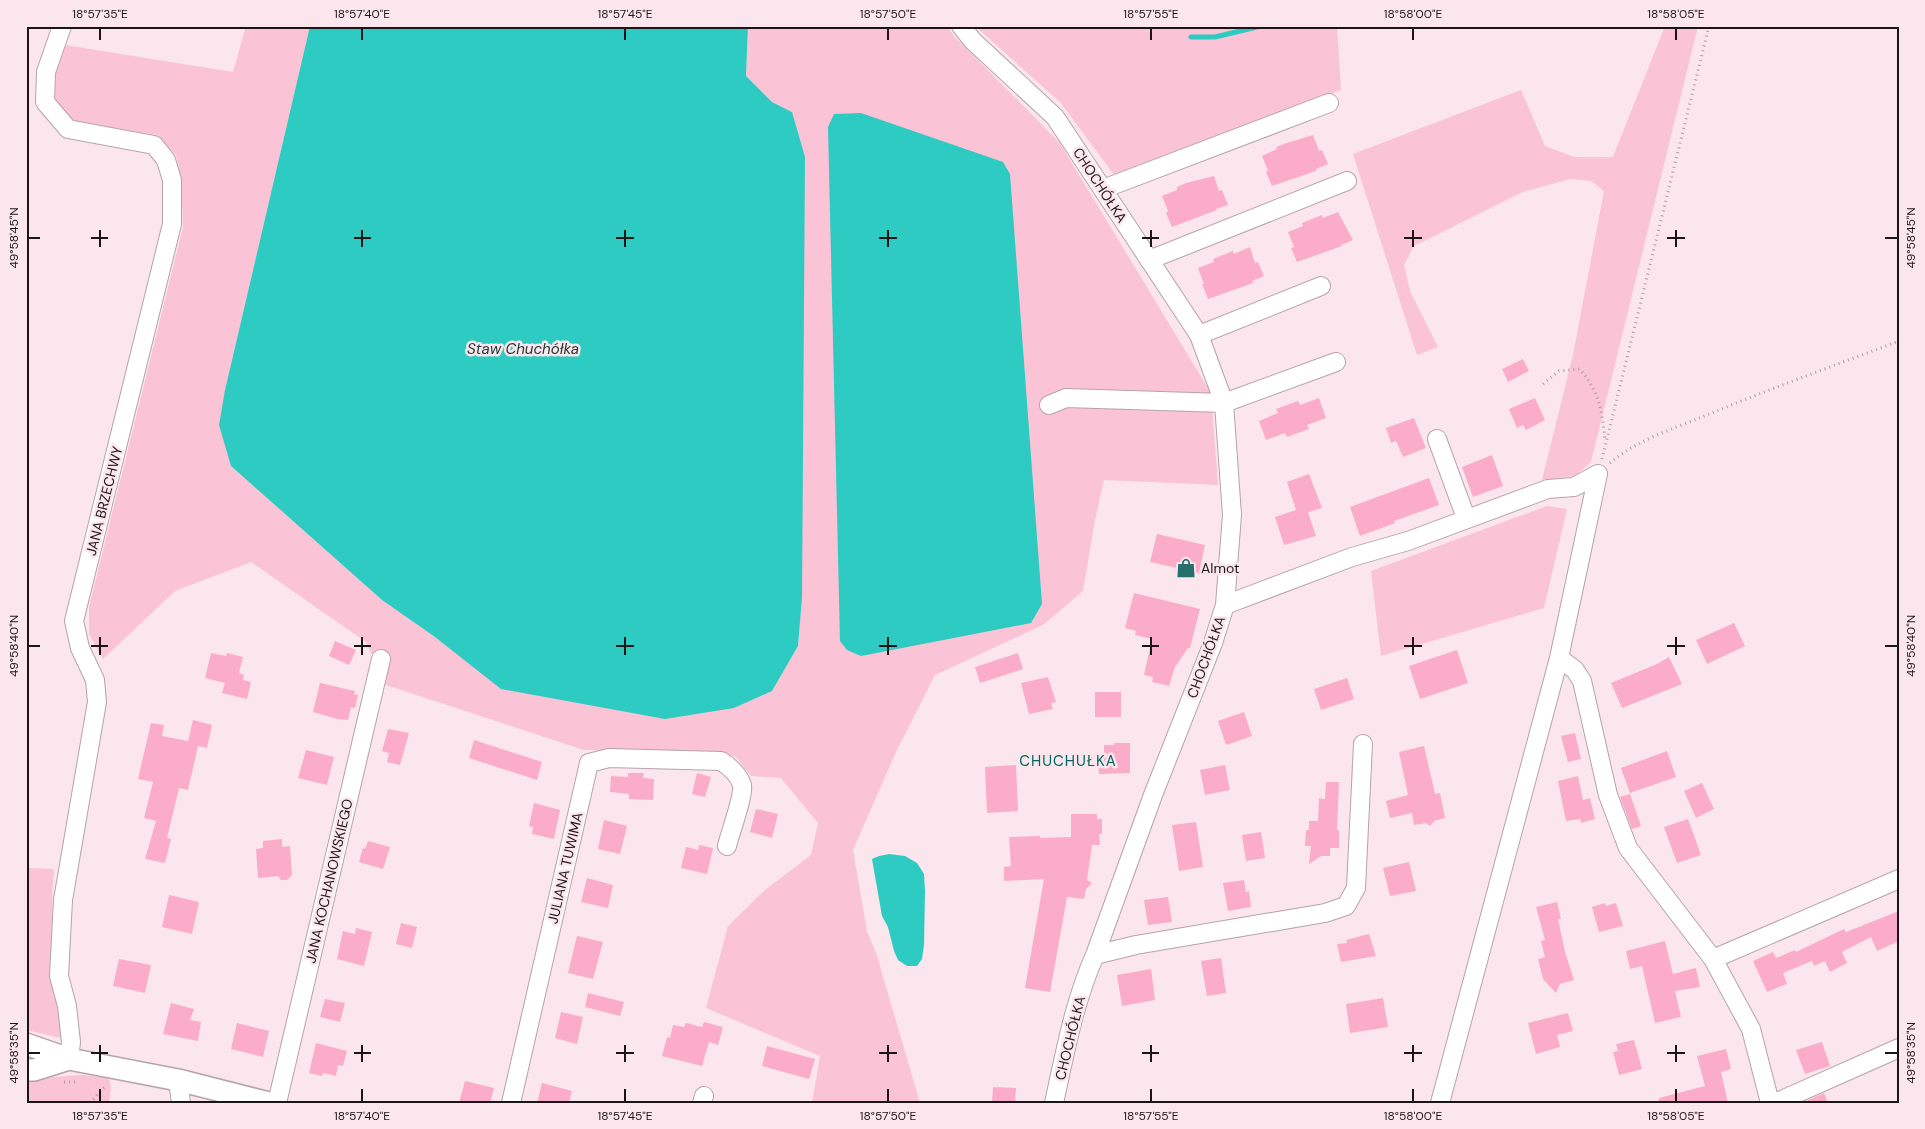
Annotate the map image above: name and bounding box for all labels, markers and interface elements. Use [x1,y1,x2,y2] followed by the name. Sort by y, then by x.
[72,6,128,22] text: 18°57'35"E
[334,6,390,22] text: 18°57'40"E
[598,6,653,22] text: 18°57'45"E
[860,6,916,22] text: 18°57'50"E
[1123,6,1179,22] text: 18°57'55"E
[1384,6,1442,22] text: 18°58'00"E
[1647,6,1705,22] text: 18°58'05"E
[1069,144,1131,226] street label: CHOCHÓŁKA
[6,207,22,269] text: 49°58'45"N
[1903,207,1919,269] text: 49°58'45"N
[467,339,579,359] water label: Staw Chuchółka
[82,444,126,558] street label: JANA BRZECHWY
[1175,557,1197,579] shop icon: Almot
[1201,559,1239,577] place label: Almot
[1183,614,1229,700] street label: CHOCHÓŁKA
[6,615,22,677] text: 49°58'40"N
[1903,615,1919,677] text: 49°58'40"N
[1019,751,1117,771] district label: CHUCHUŁKA
[301,797,357,965] street label: JANA KOCHANOWSKIEGO
[543,811,587,925] street label: JULIANA TUWIMA
[1051,994,1089,1082] street label: CHOCHÓŁKA
[6,1022,22,1084] text: 49°58'35"N
[1903,1022,1919,1084] text: 49°58'35"N
[72,1108,128,1124] text: 18°57'35"E
[334,1108,390,1124] text: 18°57'40"E
[598,1108,653,1124] text: 18°57'45"E
[860,1108,916,1124] text: 18°57'50"E
[1123,1108,1179,1124] text: 18°57'55"E
[1384,1108,1442,1124] text: 18°58'00"E
[1647,1108,1705,1124] text: 18°58'05"E

